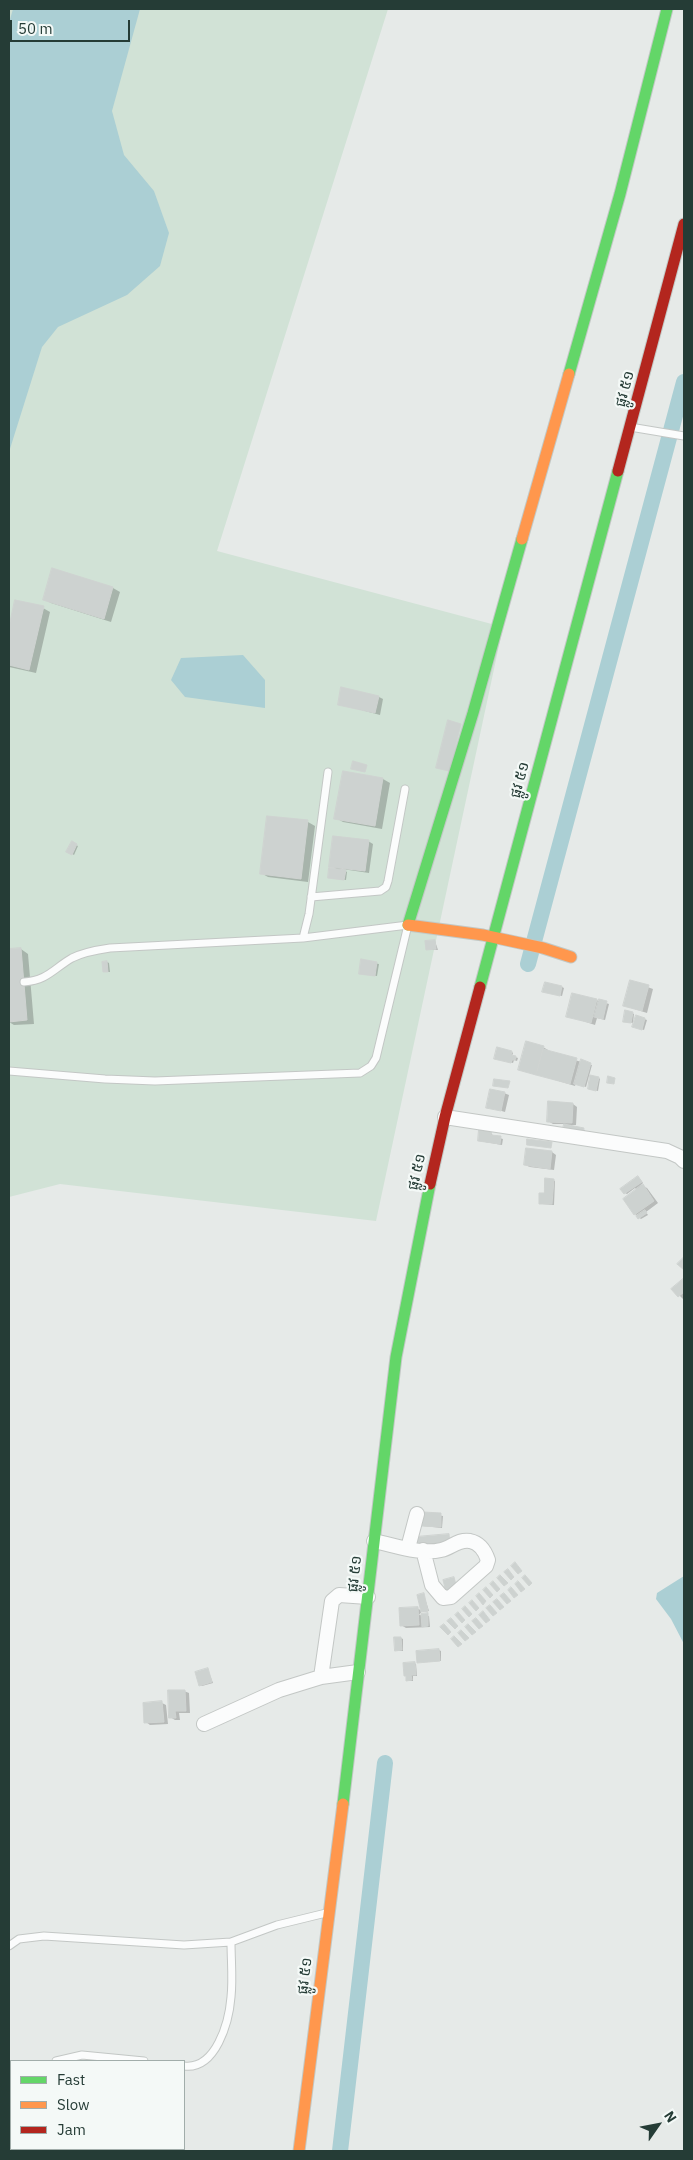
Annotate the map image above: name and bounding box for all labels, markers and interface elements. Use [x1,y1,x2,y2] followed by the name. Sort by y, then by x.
[12,10,132,42] scale bar
[18,19,53,38] text: 50 m
[612,369,638,409] street label: ផ្លូវ ៥១
[507,760,533,800] street label: ផ្លូវ ៥១
[404,1152,430,1192] street label: ផ្លូវ ៥១
[344,1555,366,1593] street label: ផ្លូវ ៥១
[294,1957,316,1995] street label: ផ្លូវ ៥១
[10,2060,185,2150] legend
[57,2070,85,2089] text: Fast
[57,2095,90,2114] text: Slow
[633,2100,683,2150] north arrow
[660,2108,681,2126] text: N
[57,2120,86,2139] text: Jam

